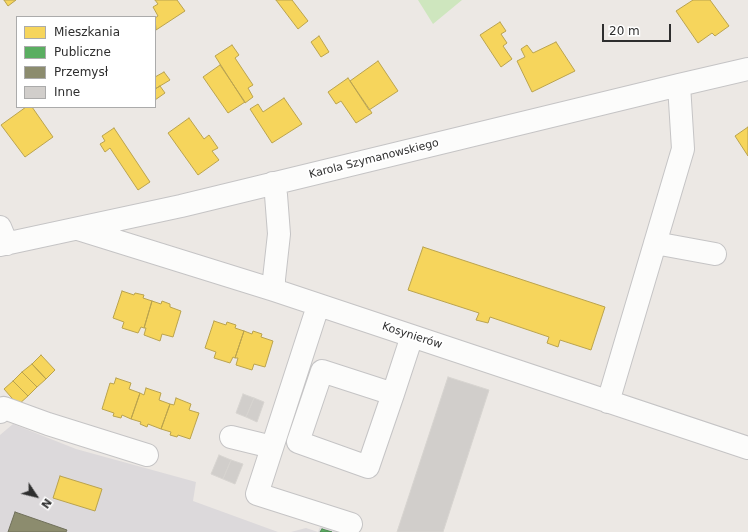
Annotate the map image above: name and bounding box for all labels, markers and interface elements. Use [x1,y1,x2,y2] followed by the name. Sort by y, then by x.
[16,16,156,108] legend
[604,16,673,42] scale bar
[609,24,640,38] text: 20 m
[54,25,120,39] text: Mieszkania
[54,45,111,59] text: Publiczne
[54,65,108,79] text: Przemysł
[54,85,80,99] text: Inne
[308,136,440,182] street label: Karola Szymanowskiego
[380,320,444,352] street label: Kosynierów
[16,476,56,516] north arrow
[38,496,54,511] text: N

